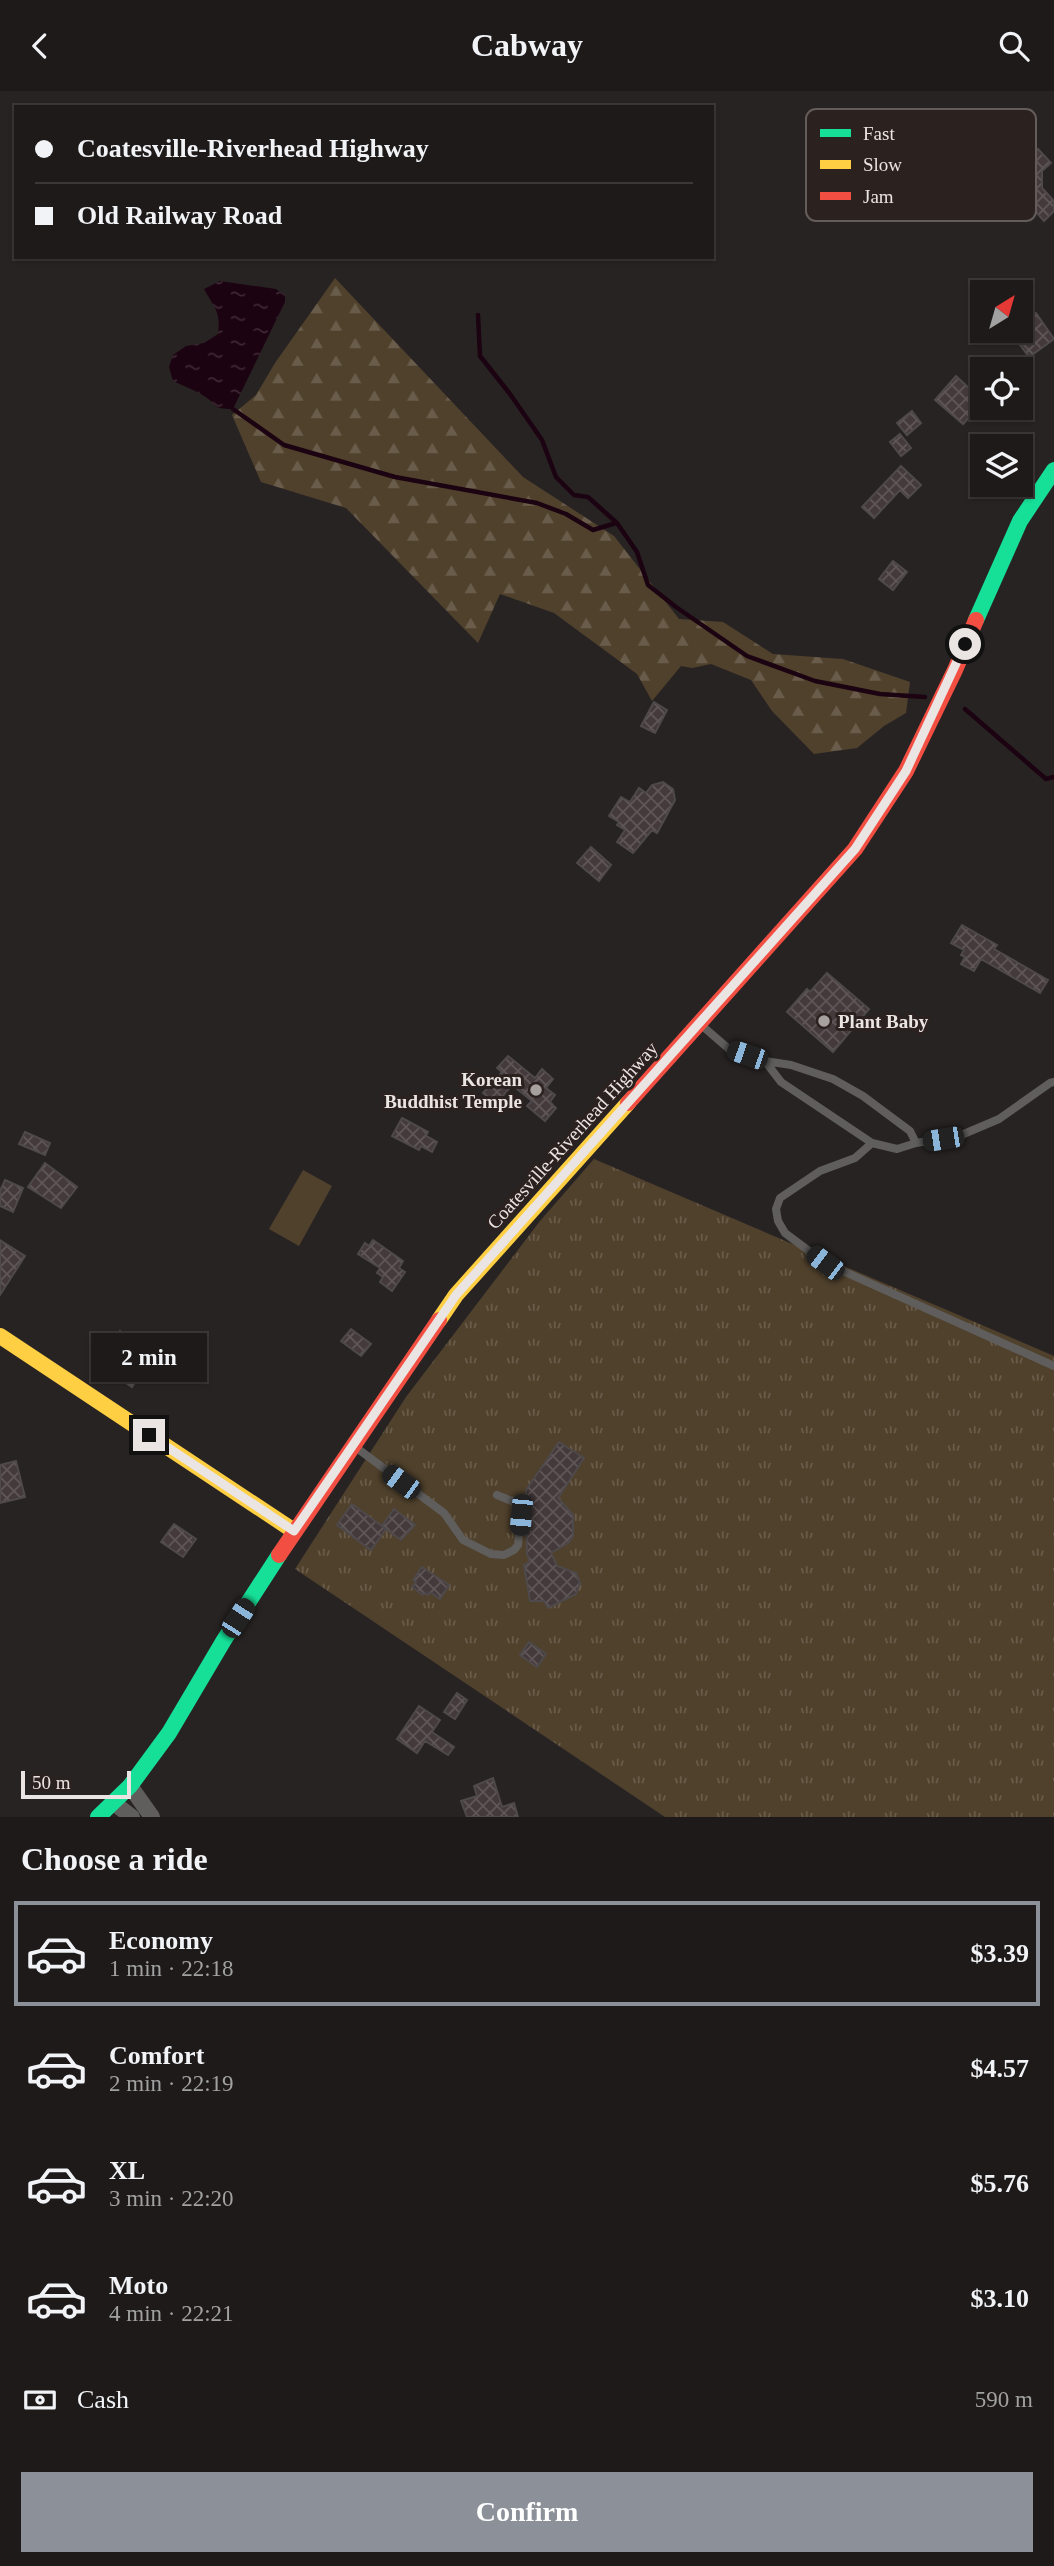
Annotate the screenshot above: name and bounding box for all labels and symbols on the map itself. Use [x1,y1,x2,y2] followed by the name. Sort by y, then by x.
[806,109,1036,221] legend
[863,123,895,144] text: Fast
[863,154,902,175] text: Slow
[863,186,894,207] text: Jam
[970,280,1032,343] north arrow
[949,628,981,660] route start
[838,1011,929,1032] place label: Plant Baby
[816,1013,832,1029] marker: Plant Baby
[483,1037,662,1233] street label: Coatesville-Riverhead Highway
[724,1038,771,1072] car
[384,1069,522,1112] place label: Korean Buddhist Temple
[528,1082,544,1098] marker: Korean Buddhist Temple
[921,1125,966,1153] car
[802,1242,849,1284] car
[91,1333,207,1383] callout: 2 min
[133,1419,165,1451] route end
[378,1461,425,1503] car
[509,1493,534,1537] car
[218,1595,259,1641] car
[21,1768,131,1800] scale bar

